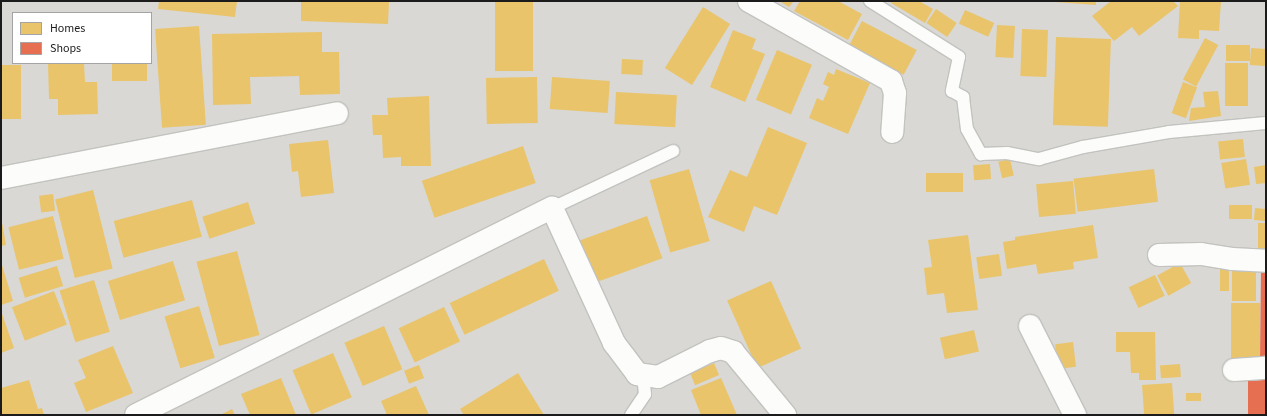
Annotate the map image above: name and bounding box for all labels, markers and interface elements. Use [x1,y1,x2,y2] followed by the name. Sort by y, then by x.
[12,12,152,64] legend
[50,20,85,37] text: Homes
[50,40,81,57] text: Shops

